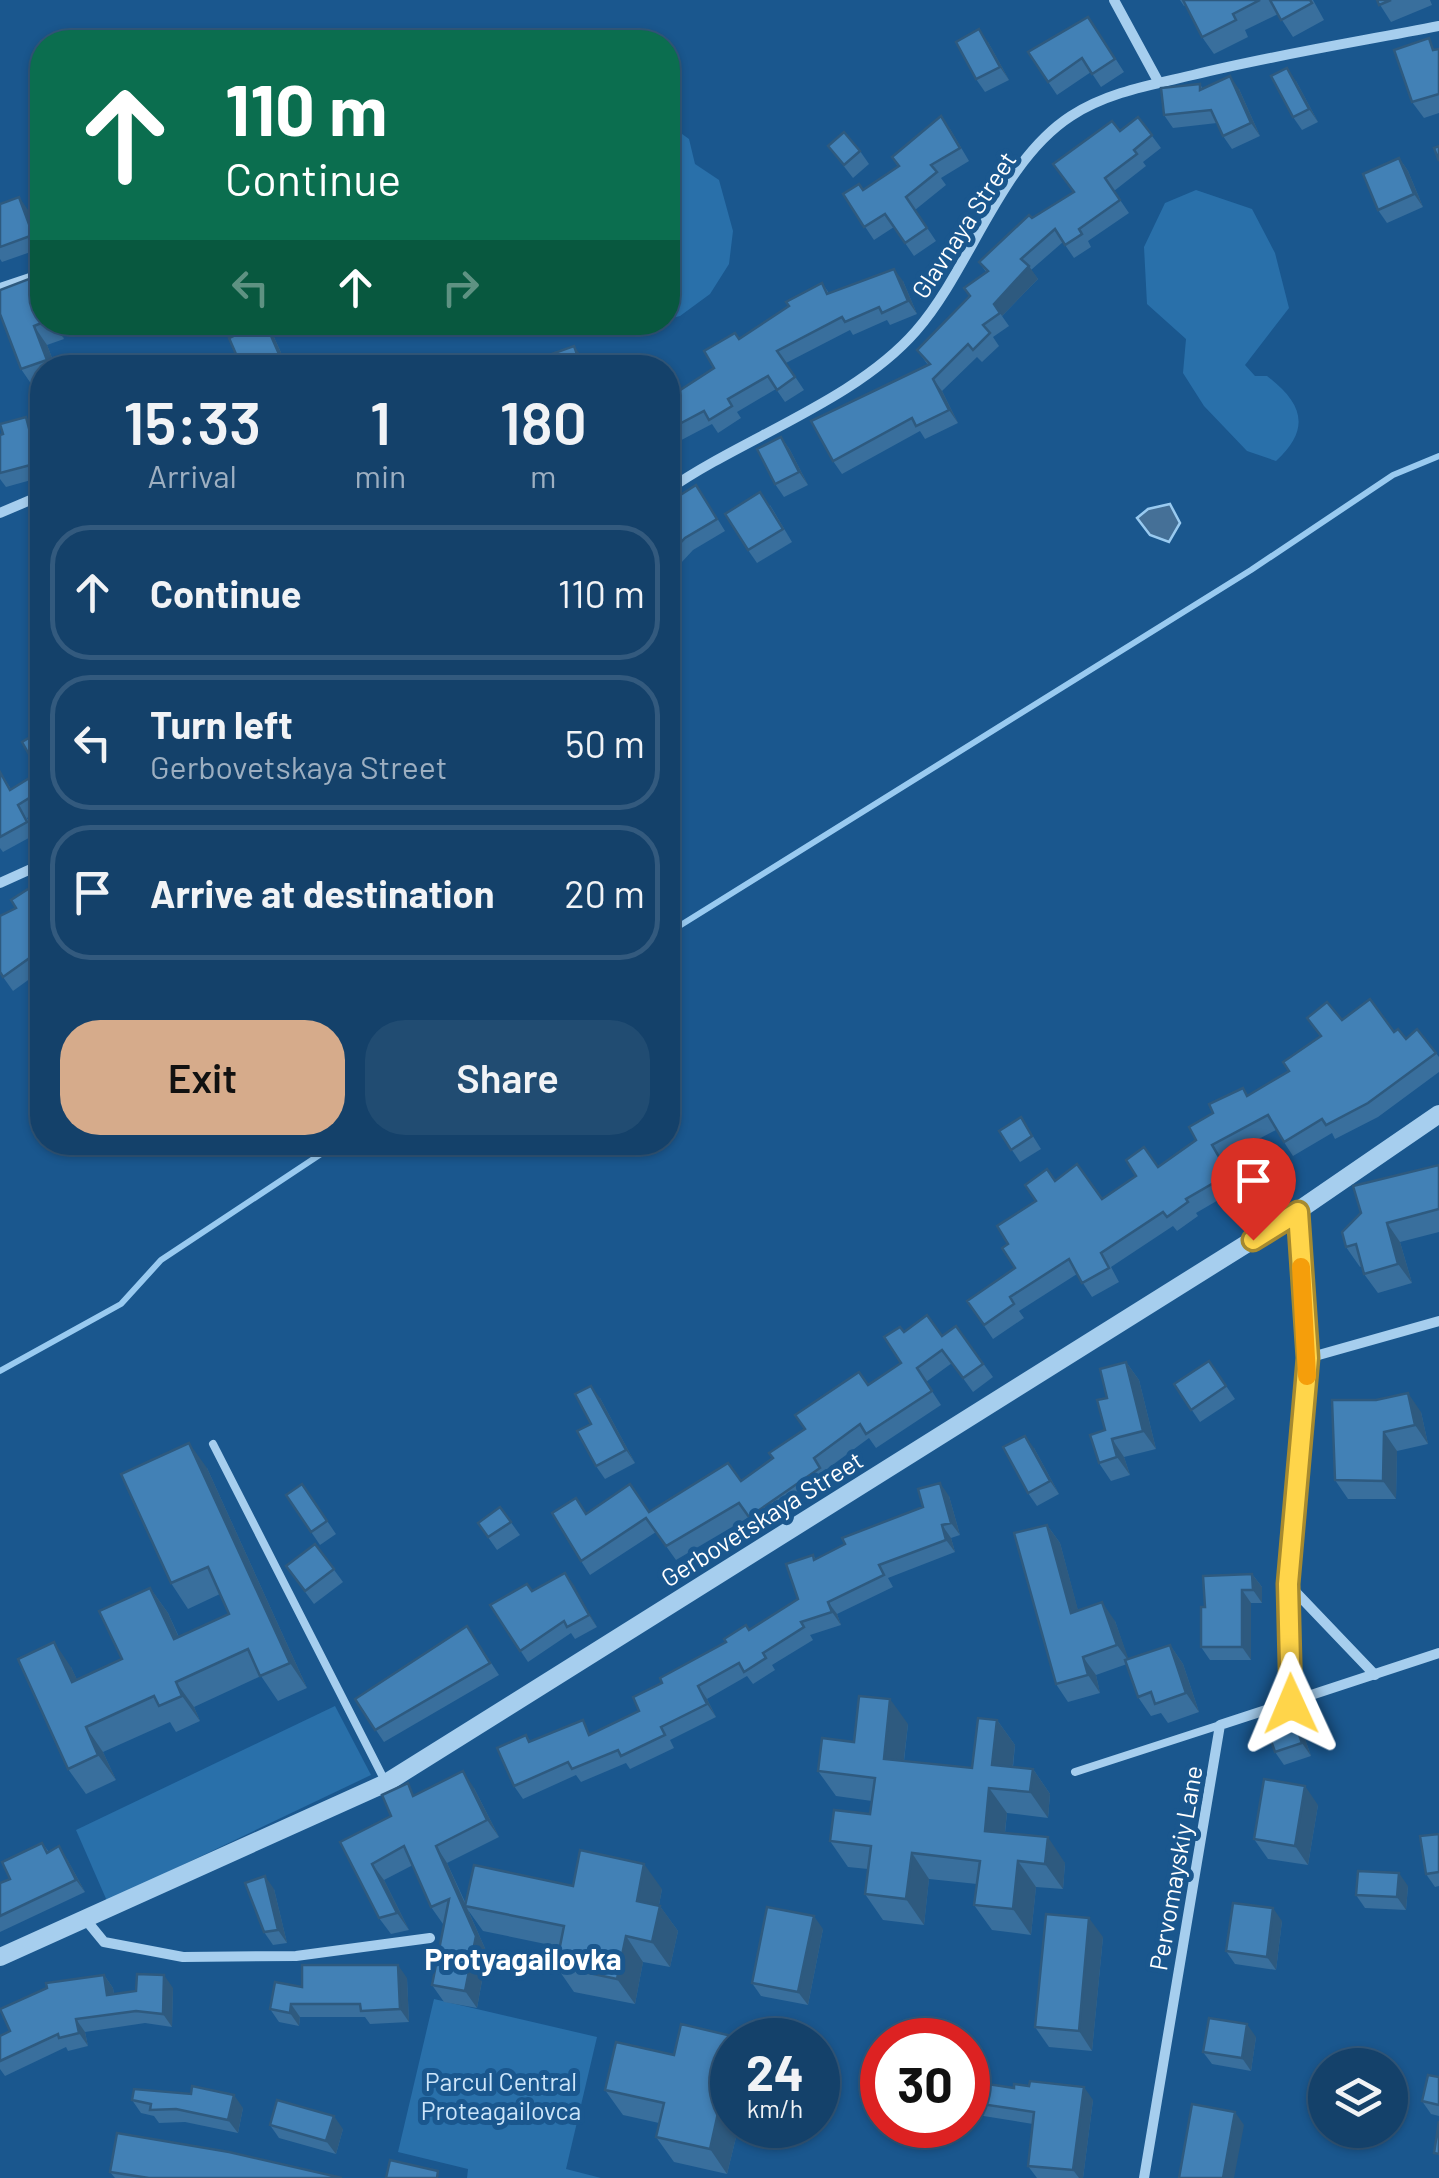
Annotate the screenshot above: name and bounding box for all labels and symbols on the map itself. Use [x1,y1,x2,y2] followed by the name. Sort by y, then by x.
[905,145,1022,303] street label: Glavnaya Street
[1211,1138,1296,1241] pin
[655,1444,868,1592] street label: Gerbovetskaya Street
[1239,1652,1343,1756] position arrow
[1142,1763,1208,1973] street label: Pervomayskiy Lane
[425,1940,621,1976] district label: Protyagailovka
[860,2018,990,2148] speed limit sign: 30
[421,2066,581,2125] park label: Parcul Central Proteagailovca

